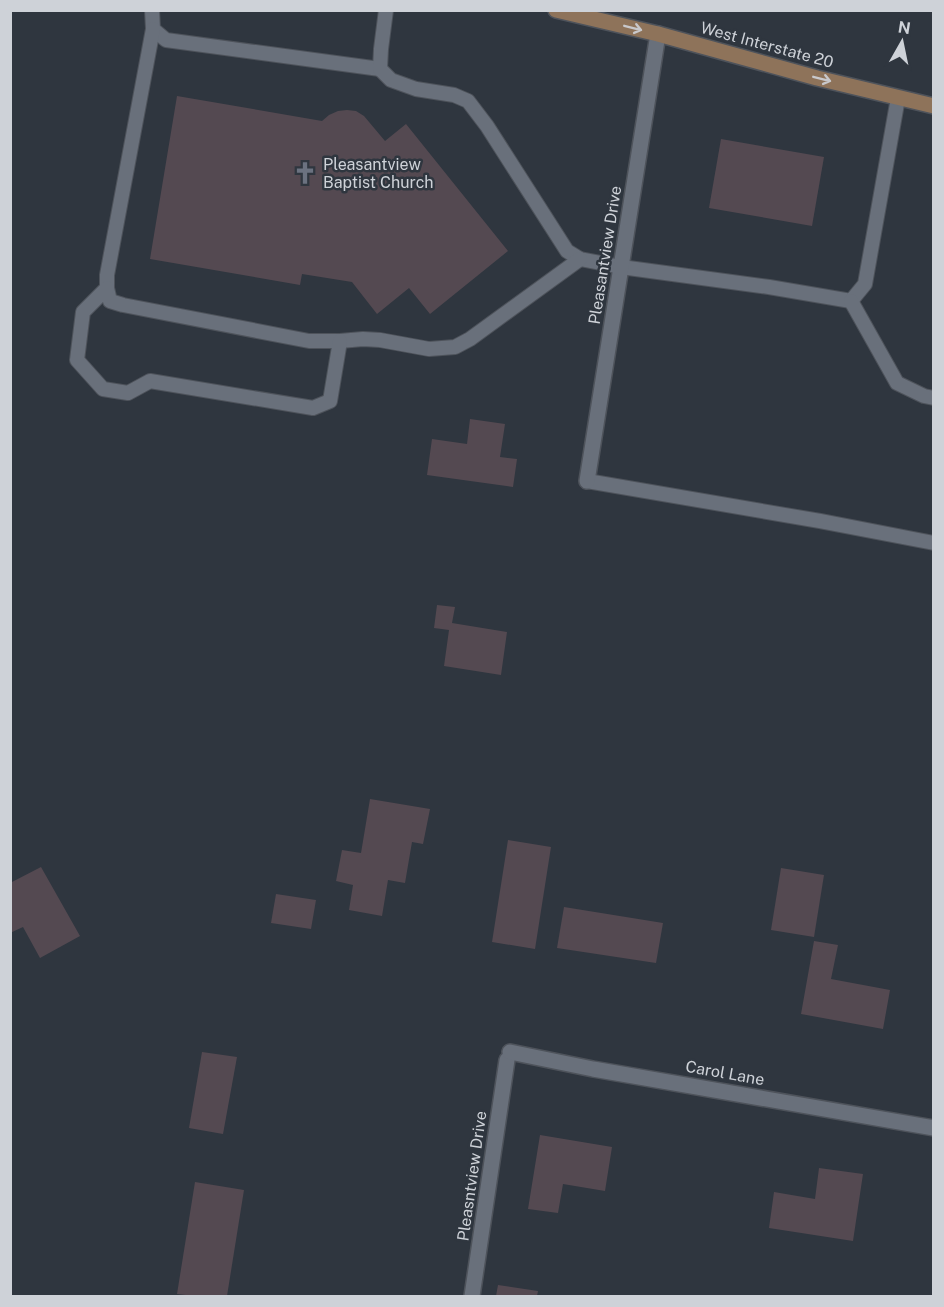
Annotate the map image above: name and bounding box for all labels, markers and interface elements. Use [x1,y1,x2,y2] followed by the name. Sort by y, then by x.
[872,12,932,72] north arrow
[897,17,912,38] text: N
[698,18,836,72] street label: West Interstate 20
[624,22,643,34] one-way arrow
[812,74,831,85] one-way arrow
[323,155,434,192] place label: Pleasantview Baptist Church
[292,160,318,186] church icon: Pleasantview Baptist Church
[585,184,625,326] street label: Pleasantview Drive
[684,1057,766,1089] street label: Carol Lane
[453,1110,491,1242] street label: Pleasntview Drive

